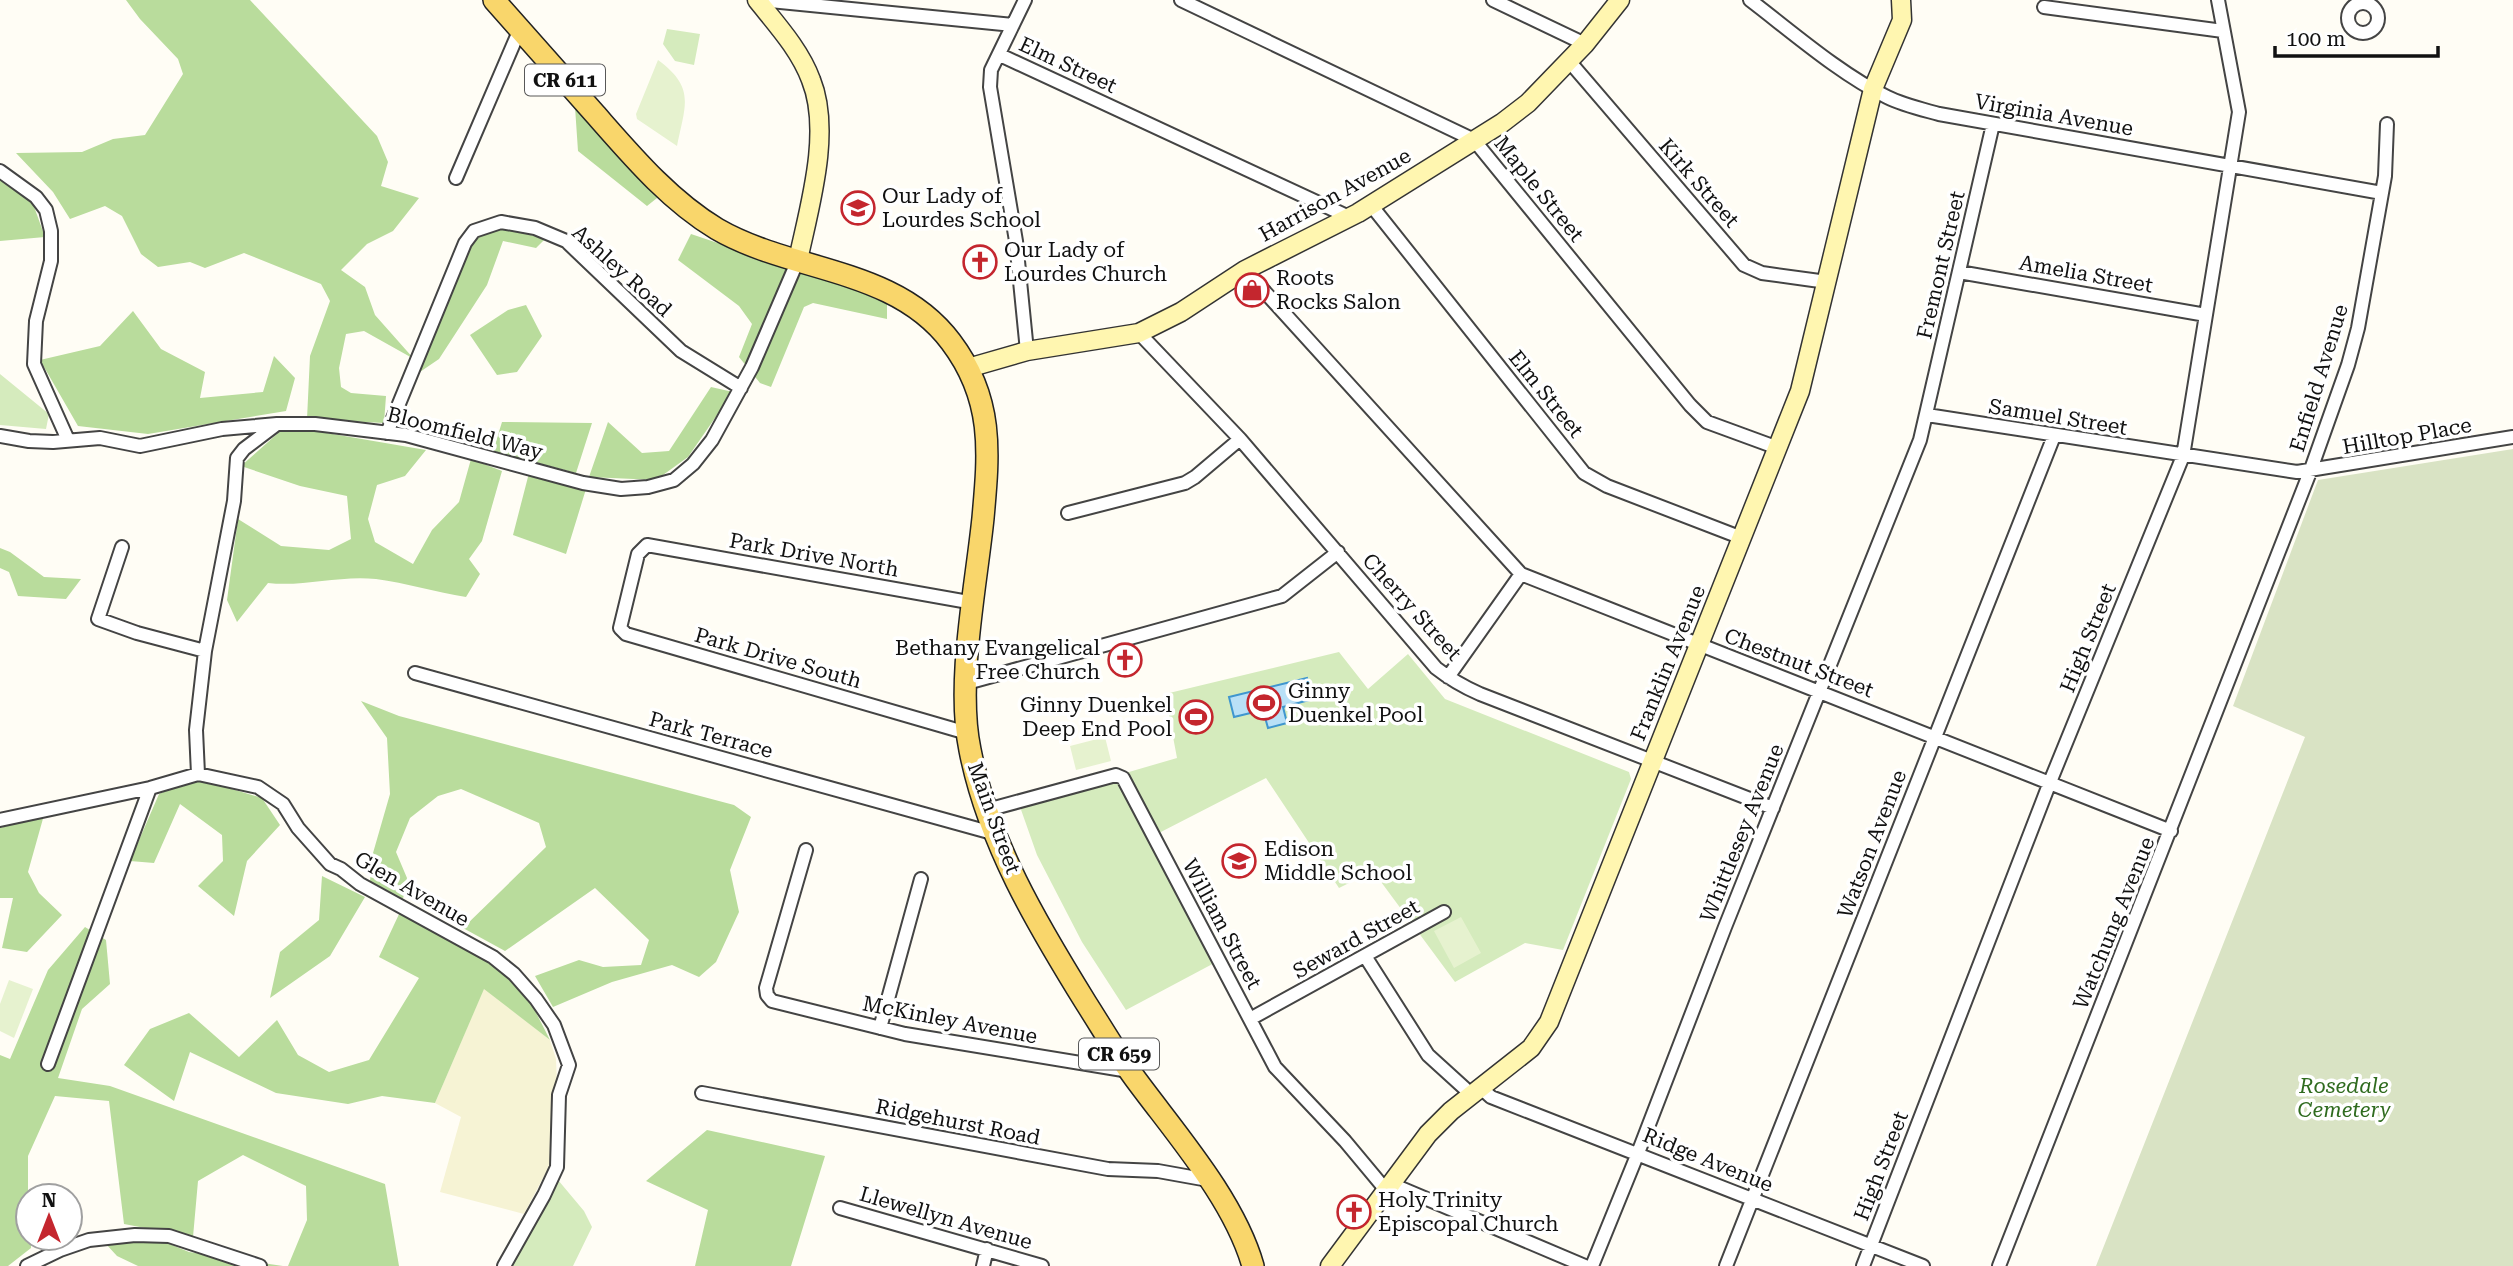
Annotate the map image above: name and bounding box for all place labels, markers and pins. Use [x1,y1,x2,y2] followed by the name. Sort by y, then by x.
[882,184,1041,232] place label: Our Lady of Lourdes School
[839,189,877,227] school or university icon: Our Lady of Lourdes School
[1004,238,1167,286] place label: Our Lady of Lourdes Church
[961,243,999,281] church icon: Our Lady of Lourdes Church
[1276,266,1401,314] place label: Roots Rocks Salon
[1233,271,1271,309] shop icon: Roots Rocks Salon
[895,636,1101,684] place label: Bethany Evangelical Free Church
[1106,641,1144,679] church icon: Bethany Evangelical Free Church
[1288,679,1424,727] place label: Ginny Duenkel Pool
[1245,684,1283,722] sports icon: Ginny Duenkel Pool
[1020,693,1173,741] place label: Ginny Duenkel Deep End Pool
[1177,698,1215,736] sports icon: Ginny Duenkel Deep End Pool
[1264,837,1412,885] place label: Edison Middle School
[1220,842,1258,880] school or university icon: Edison Middle School
[1378,1188,1559,1236] place label: Holy Trinity Episcopal Church
[1335,1193,1373,1231] church icon: Holy Trinity Episcopal Church

